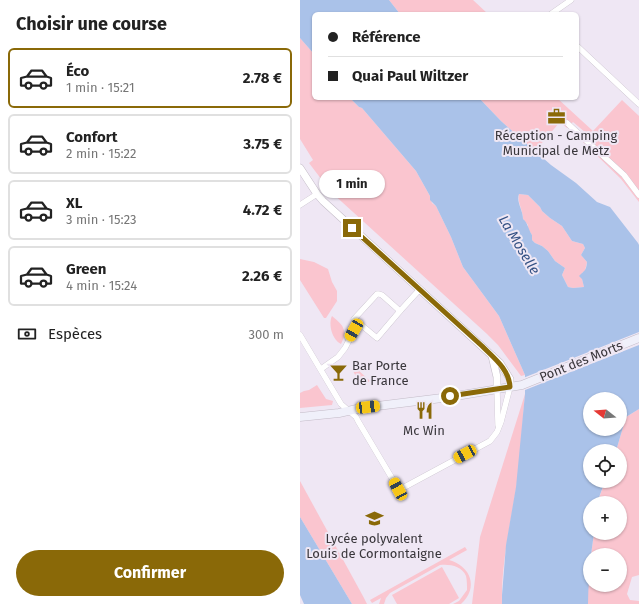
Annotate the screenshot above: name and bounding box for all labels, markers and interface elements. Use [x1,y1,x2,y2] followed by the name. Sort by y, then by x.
[16,13,167,35] text: Choisir une course
[352,28,420,46] text: Référence
[18,60,54,96] icon: car
[66,62,89,80] text: Éco
[352,67,468,85] text: Quai Paul Wiltzer
[243,69,282,87] text: 2.78 €
[66,80,135,95] text: 1 min · 15:21
[546,106,566,126] office icon: Réception - Camping Municipal de Metz
[18,126,54,162] icon: car
[66,128,118,146] text: Confort
[495,128,617,158] place label: Réception - Camping Municipal de Metz
[243,135,282,153] text: 3.75 €
[66,146,136,161] text: 2 min · 15:22
[319,170,385,198] callout: 1 min
[336,176,368,191] text: 1 min
[18,192,54,228] icon: car
[66,194,82,212] text: XL
[243,201,282,219] text: 4.72 €
[66,212,137,227] text: 3 min · 15:23
[495,212,543,278] water label: La Moselle
[343,219,361,237] route end
[18,258,54,294] icon: car
[66,260,106,278] text: Green
[242,267,282,285] text: 2.26 €
[66,278,137,293] text: 4 min · 15:24
[343,317,365,343] car
[16,323,38,345] icon: cash
[48,325,102,343] text: Espèces
[248,327,284,342] text: 300 m
[537,337,625,385] street label: Pont des Morts
[352,358,409,388] place label: Bar Porte de France
[329,362,349,382] bar icon: Bar Porte de France
[441,387,459,405] route start
[583,392,627,436] north arrow
[583,392,627,592] map controls
[355,400,381,414] car
[414,401,434,421] restaurant icon: Mc Win
[403,423,445,438] place label: Mc Win
[452,443,478,465] car
[583,444,627,488] button: locate
[387,476,409,502] car
[583,496,627,540] button: +
[364,509,384,529] school or university icon: Lycée polyvalent Louis de Cormontaigne
[306,531,442,561] place label: Lycée polyvalent Louis de Cormontaigne
[583,548,627,592] button: −
[16,550,284,596] button: Confirmer

